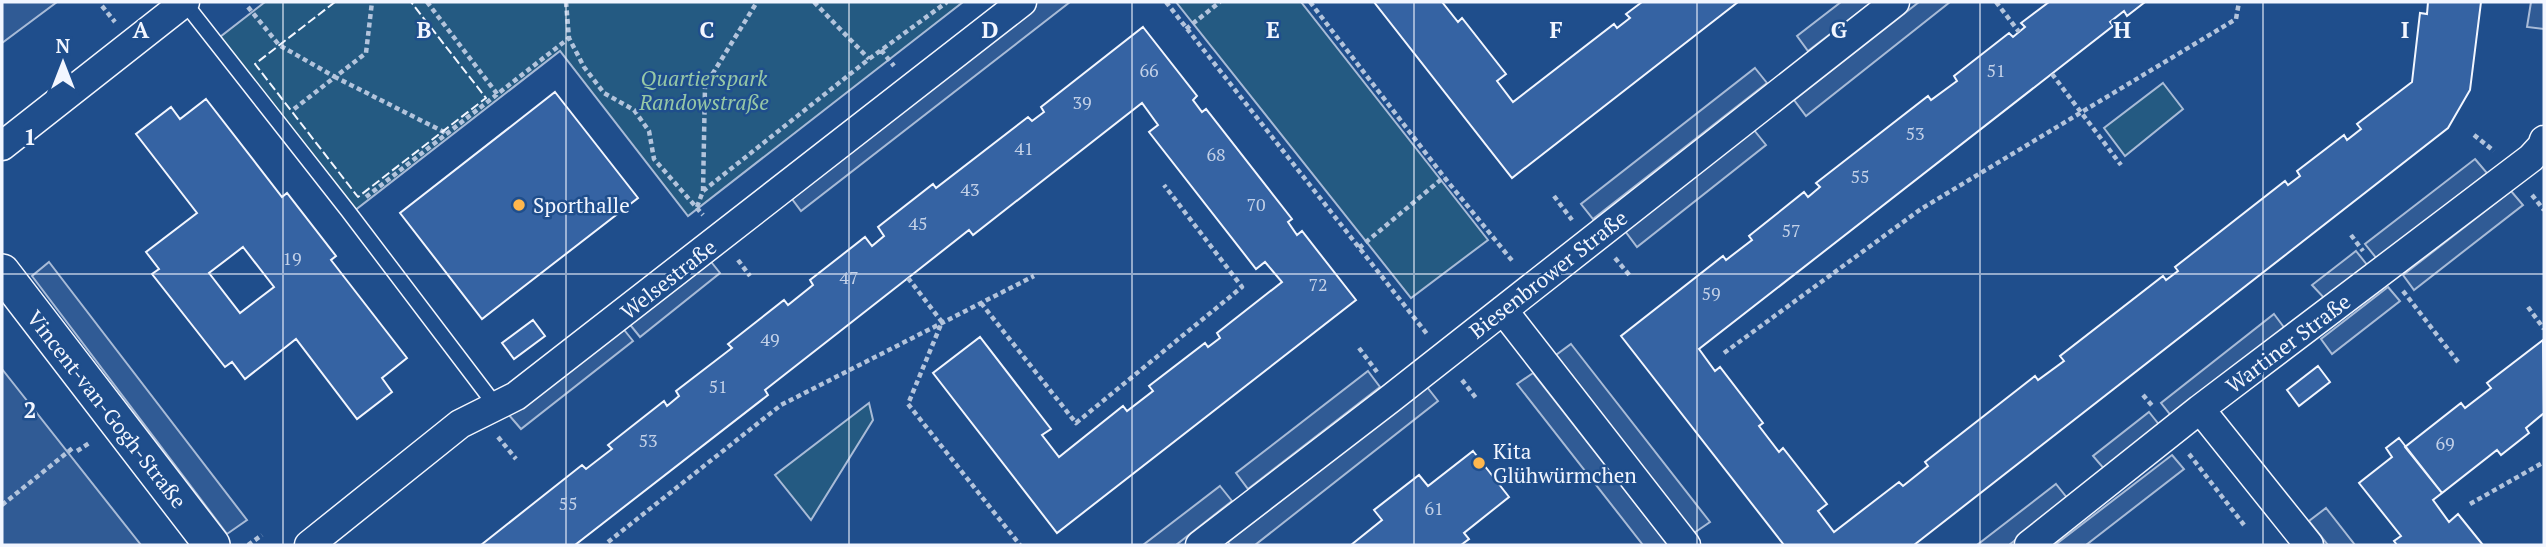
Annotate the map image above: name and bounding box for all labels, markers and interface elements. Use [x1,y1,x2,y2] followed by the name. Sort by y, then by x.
[133,14,150,45] text: A
[417,14,432,45] text: B
[700,14,715,45] text: C
[982,14,999,45] text: D
[1266,14,1280,45] text: E
[1549,14,1563,45] text: F
[1831,14,1848,45] text: G
[2113,14,2131,45] text: H
[2401,14,2409,45] text: I
[28,28,98,98] north arrow
[56,33,71,58] text: N
[1139,58,1159,82] house number: 66
[1986,58,2006,82] house number: 51
[638,64,769,116] park label: Quartierspark Randowstraße
[1072,90,1092,114] house number: 39
[24,121,37,152] text: 1
[1905,121,1925,145] house number: 53
[1014,136,1034,160] house number: 41
[1206,142,1226,166] house number: 68
[1850,164,1870,188] house number: 55
[960,177,980,201] house number: 43
[533,191,630,219] place label: Sporthalle
[1246,192,1266,216] house number: 70
[511,197,527,213] marker: Sporthalle
[1463,203,1633,345] street label: Biesenbrower Straße
[908,211,928,235] house number: 45
[1781,218,1801,242] house number: 57
[614,233,722,325] street label: Welsestraße
[282,246,302,270] house number: 19
[839,265,859,289] house number: 47
[1308,272,1328,296] house number: 72
[1701,281,1721,305] house number: 59
[2220,287,2356,399] street label: Wartiner Straße
[21,304,193,514] street label: Vincent-van-Gogh-Straße
[760,327,780,351] house number: 49
[708,374,728,398] house number: 51
[24,394,37,425] text: 2
[638,428,658,452] house number: 53
[2435,431,2455,455] house number: 69
[1493,437,1637,489] place label: Kita Glühwürmchen
[1471,455,1487,471] marker: Kita Glühwürmchen
[558,491,578,515] house number: 55
[1424,496,1444,520] house number: 61

